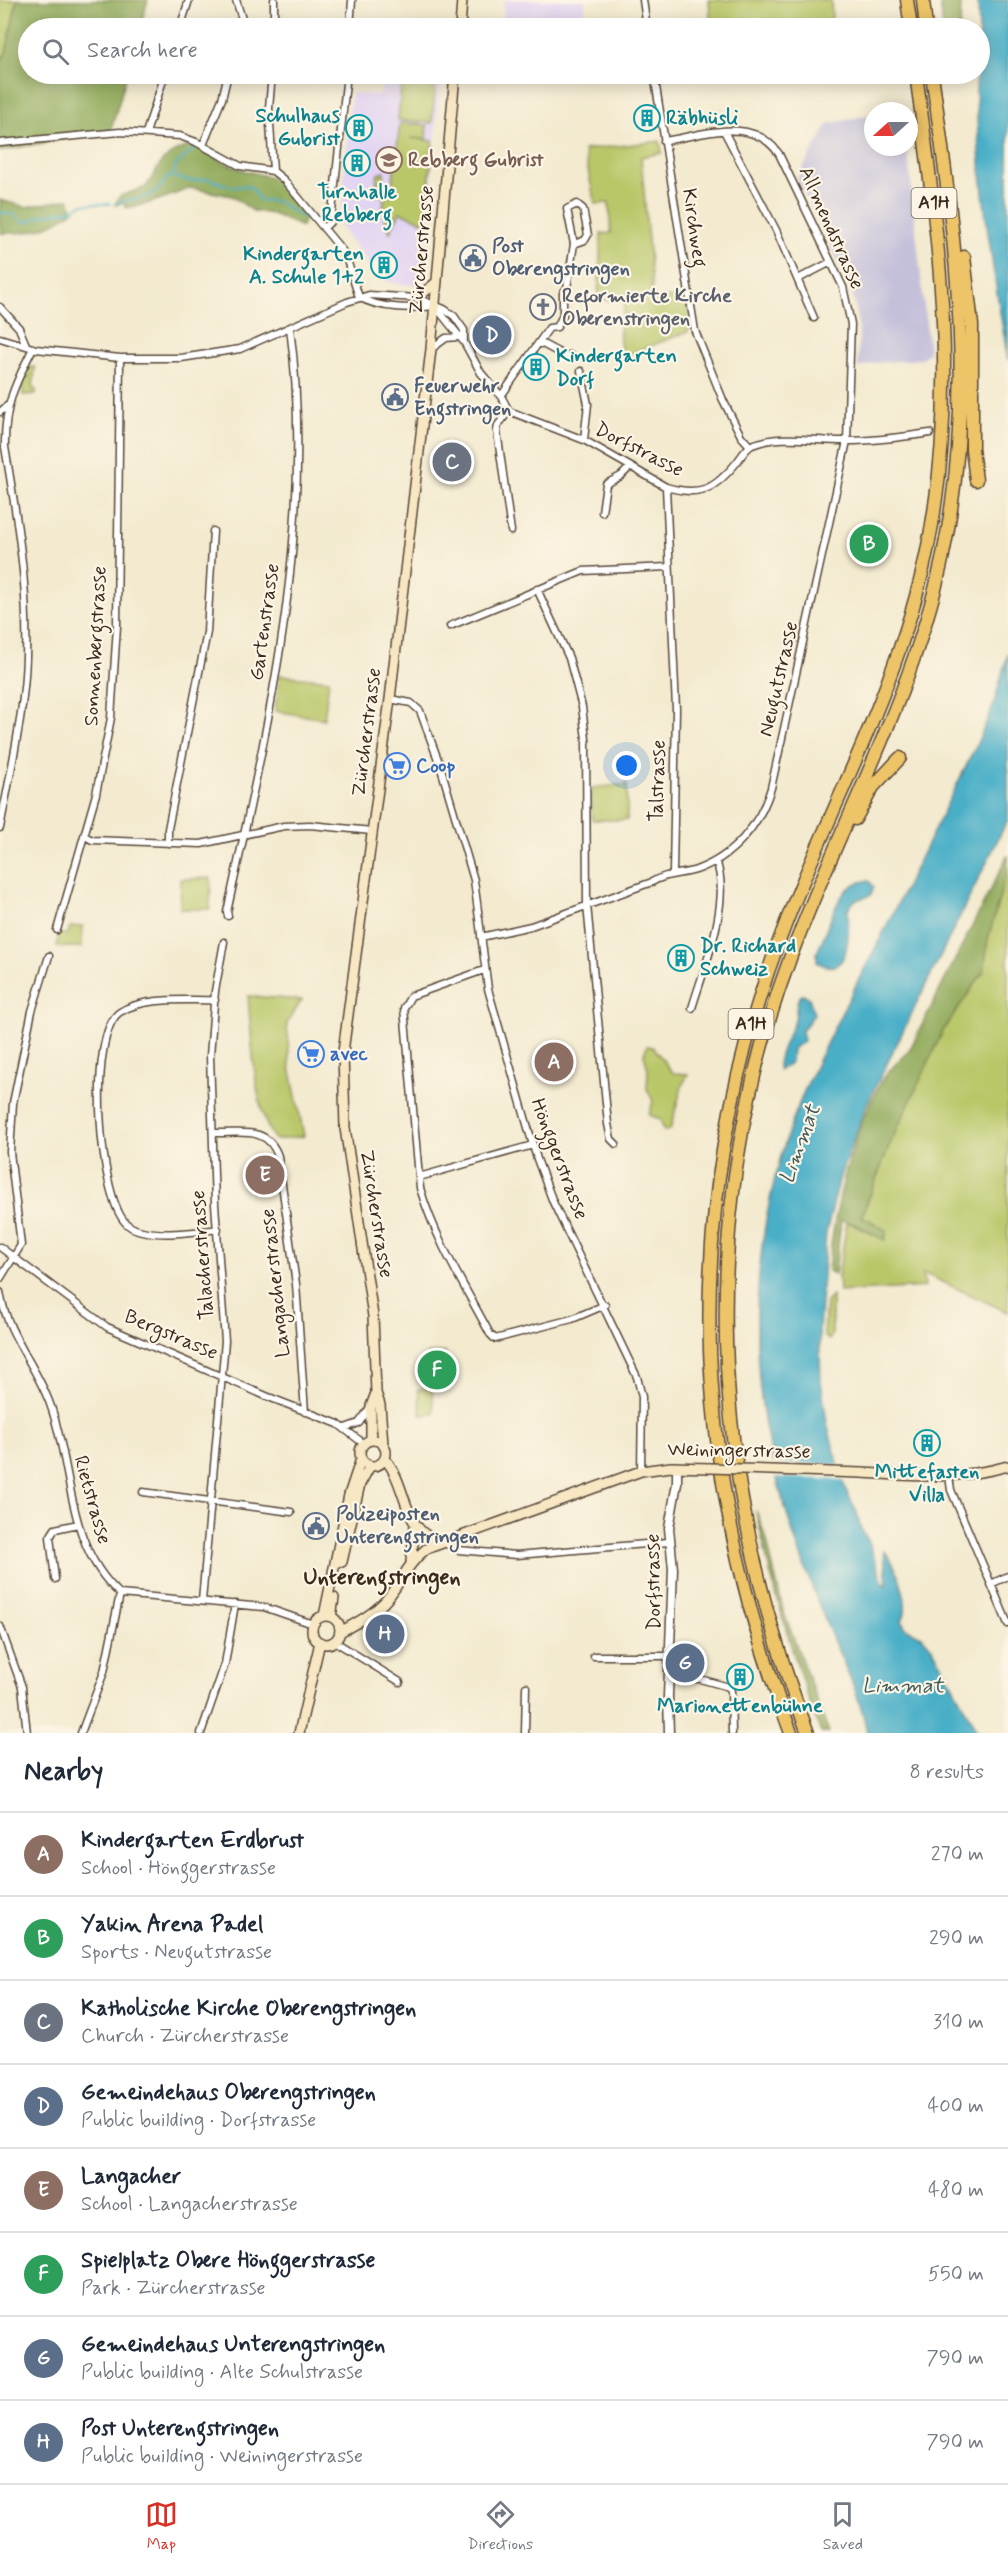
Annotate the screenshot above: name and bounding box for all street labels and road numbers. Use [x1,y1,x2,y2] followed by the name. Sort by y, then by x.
[792,162,870,294] street label: Allmendstrasse
[403,184,441,316] street label: Zürcherstrasse
[673,187,713,270] street label: Kirchweg
[912,188,956,218] road number: A1H
[590,416,688,484] street label: Dorfstrasse
[243,562,287,682] street label: Gartenstrasse
[78,565,116,727] street label: Sonnenbergstrasse
[753,619,807,740] street label: Neugutstrasse
[346,666,388,798] street label: Zürcherstrasse
[643,739,673,823] street label: Talstrasse
[728,1009,774,1039] road number: A1H
[522,1095,594,1224] street label: Hönggerstrasse
[353,1148,399,1280] street label: Zürcherstrasse
[185,1189,221,1321] street label: Talacherstrasse
[255,1207,298,1359] street label: Langacherstrasse
[120,1303,222,1368] street label: Bergstrasse
[667,1436,811,1467] street label: Weiningerstrasse
[66,1453,118,1547] street label: Rietstrasse
[640,1533,668,1631] street label: Dorfstrasse

